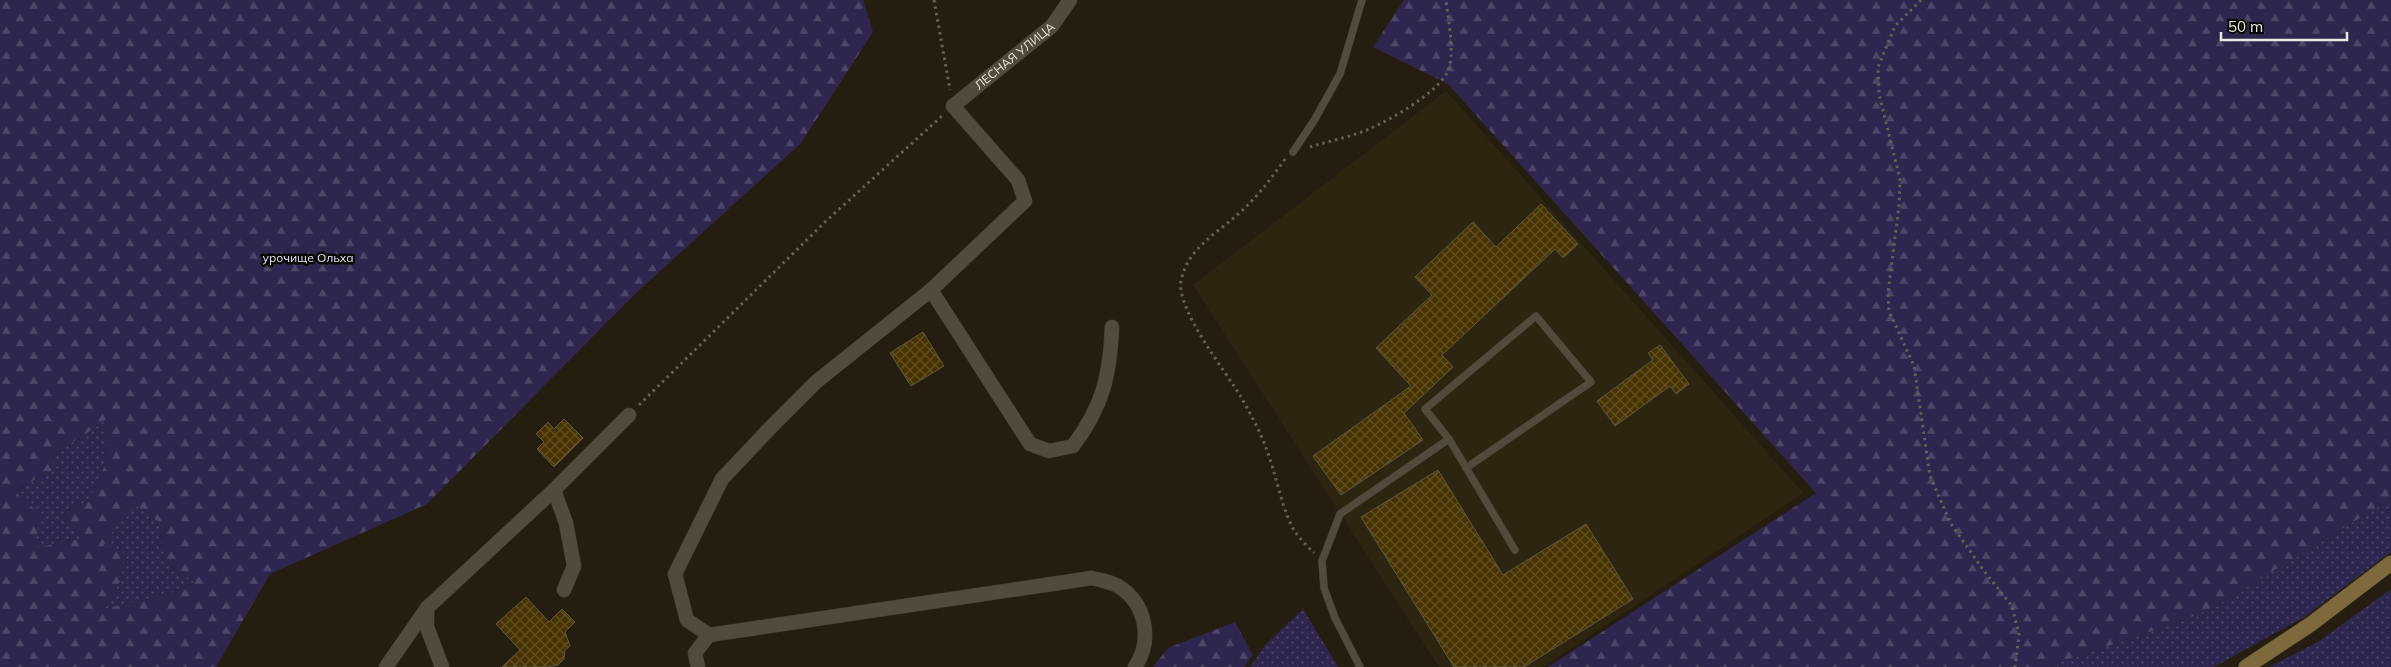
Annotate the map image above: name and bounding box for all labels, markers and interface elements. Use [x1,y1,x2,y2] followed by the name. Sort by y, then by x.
[2221,10,2347,42] scale bar
[2228,17,2263,36] text: 50 m
[971,19,1058,92] street label: ЛЕСНАЯ УЛИЦА
[262,250,354,265] park label: урочище Ольха

